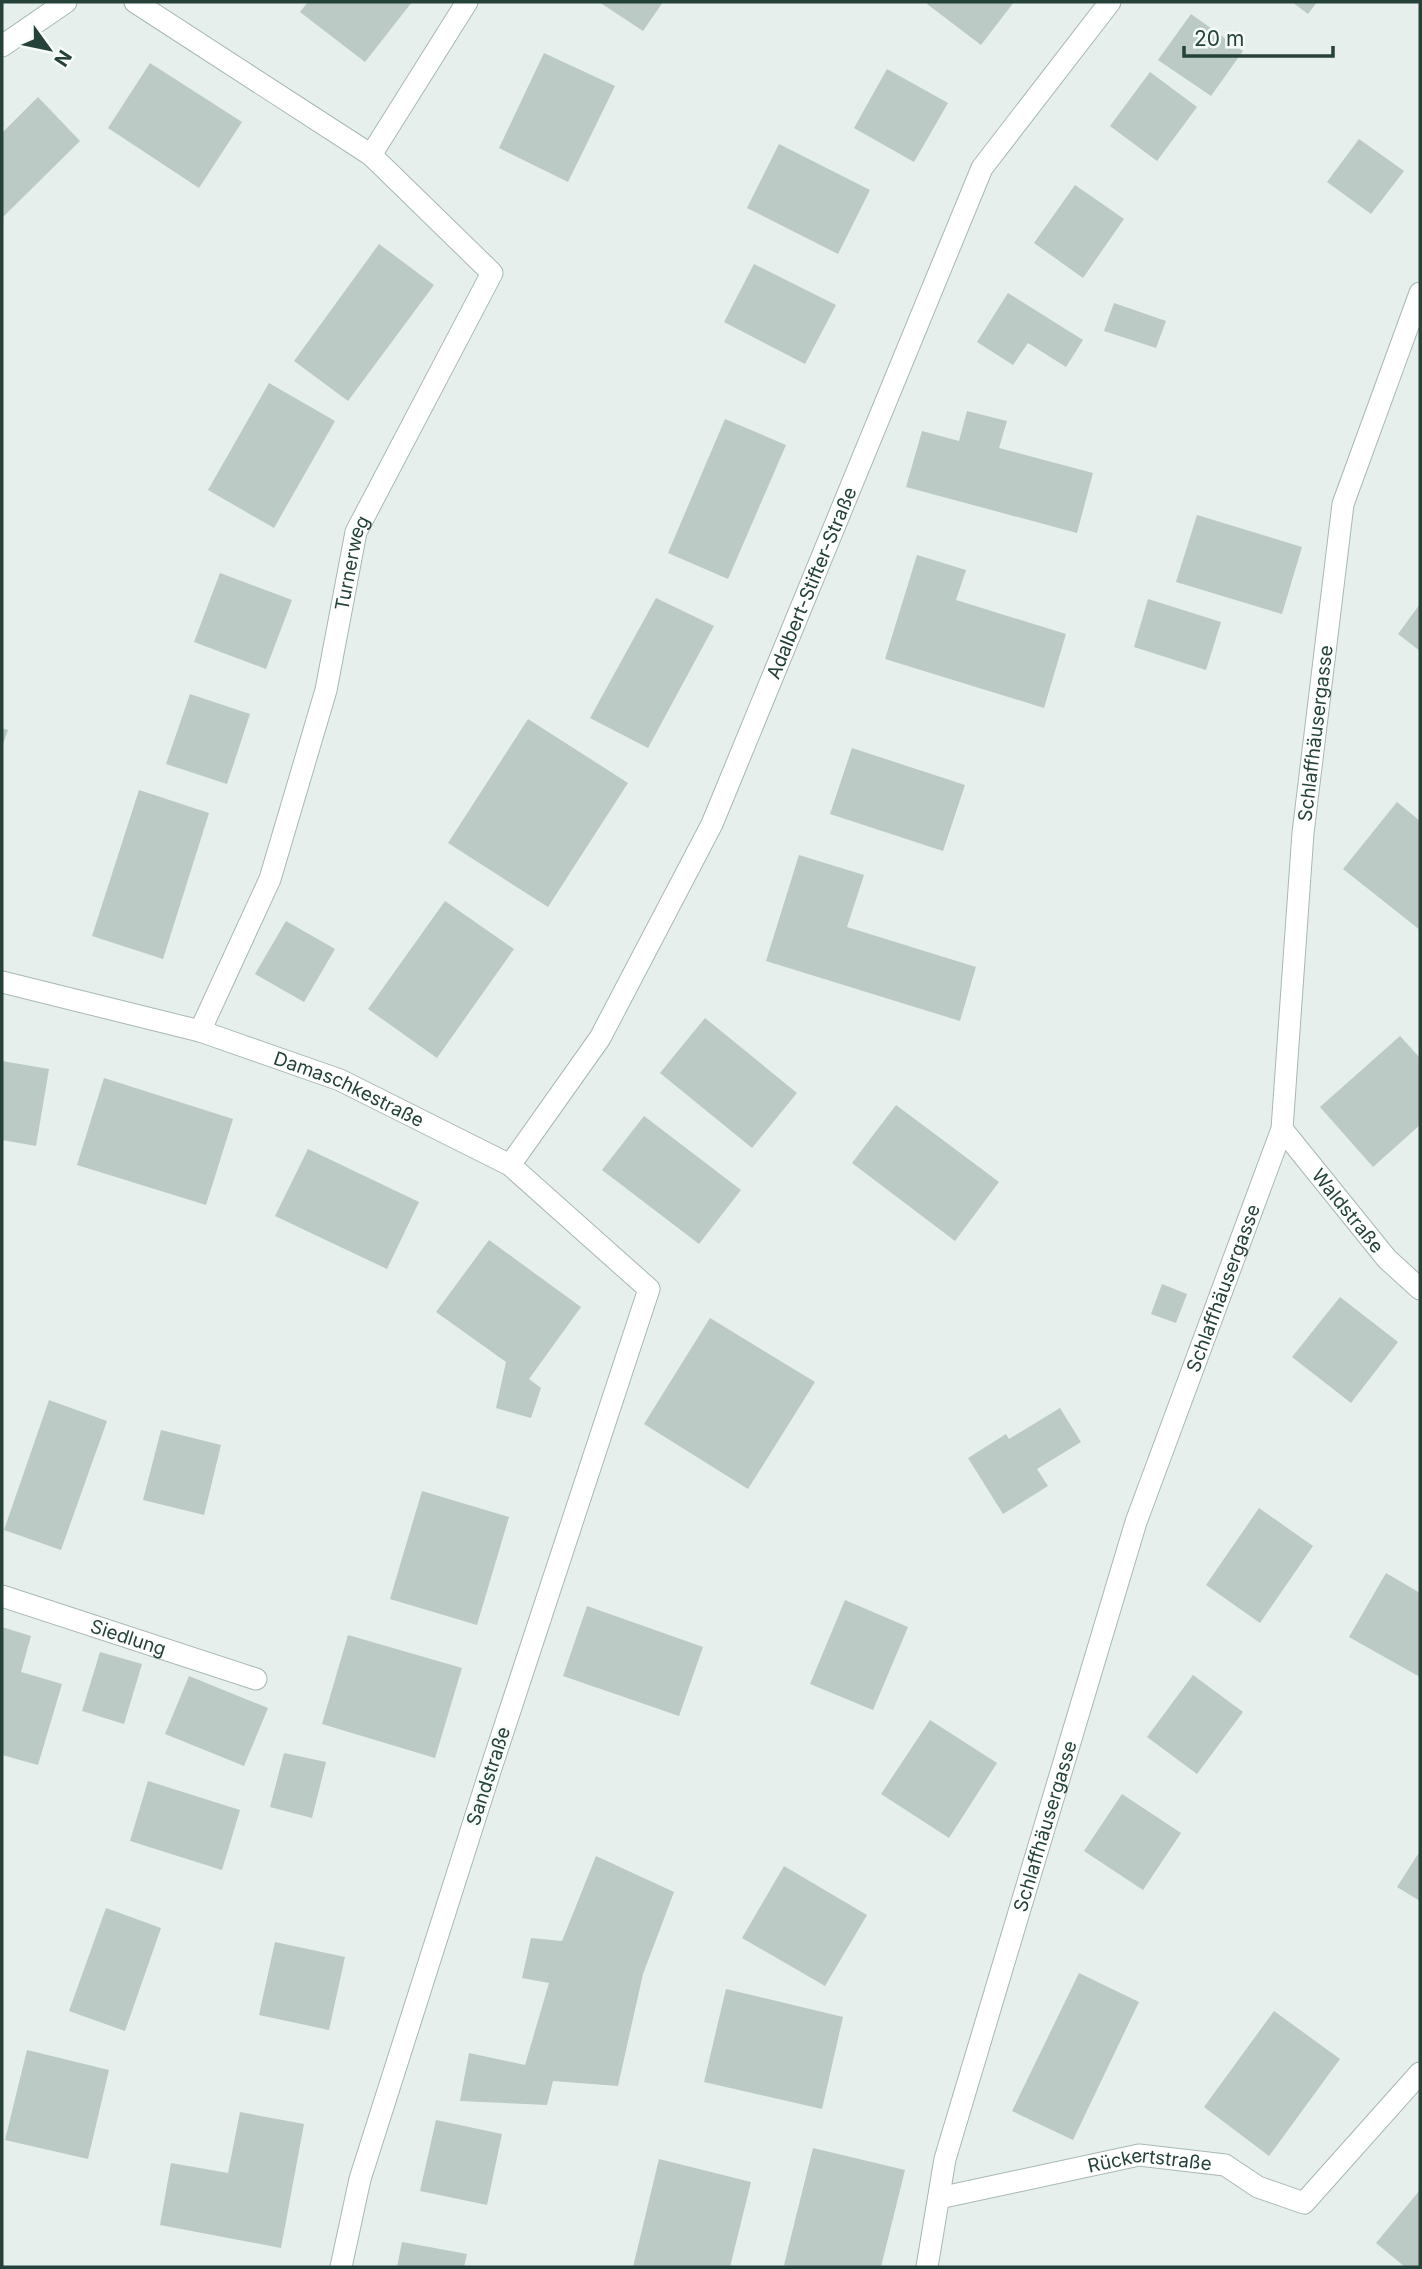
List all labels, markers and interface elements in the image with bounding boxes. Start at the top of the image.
north arrow [14,14,84,84]
scale bar [1184,14,1333,58]
text: 20 m [1194,26,1244,51]
text: N [49,46,76,70]
street label: Adalbert-Stifter-Straße [762,484,861,682]
street label: Turnerweg [330,512,375,613]
street label: Schlaffhäusergasse [1293,644,1338,823]
street label: Damaschkestraße [271,1047,428,1132]
street label: Waldstraße [1307,1164,1388,1258]
street label: Schlaffhäusergasse [1182,1201,1265,1376]
street label: Siedlung [87,1615,169,1661]
street label: Sandstraße [462,1724,515,1828]
street label: Schlaffhäusergasse [1009,1738,1082,1915]
street label: Rückertstraße [1085,2144,1213,2178]

